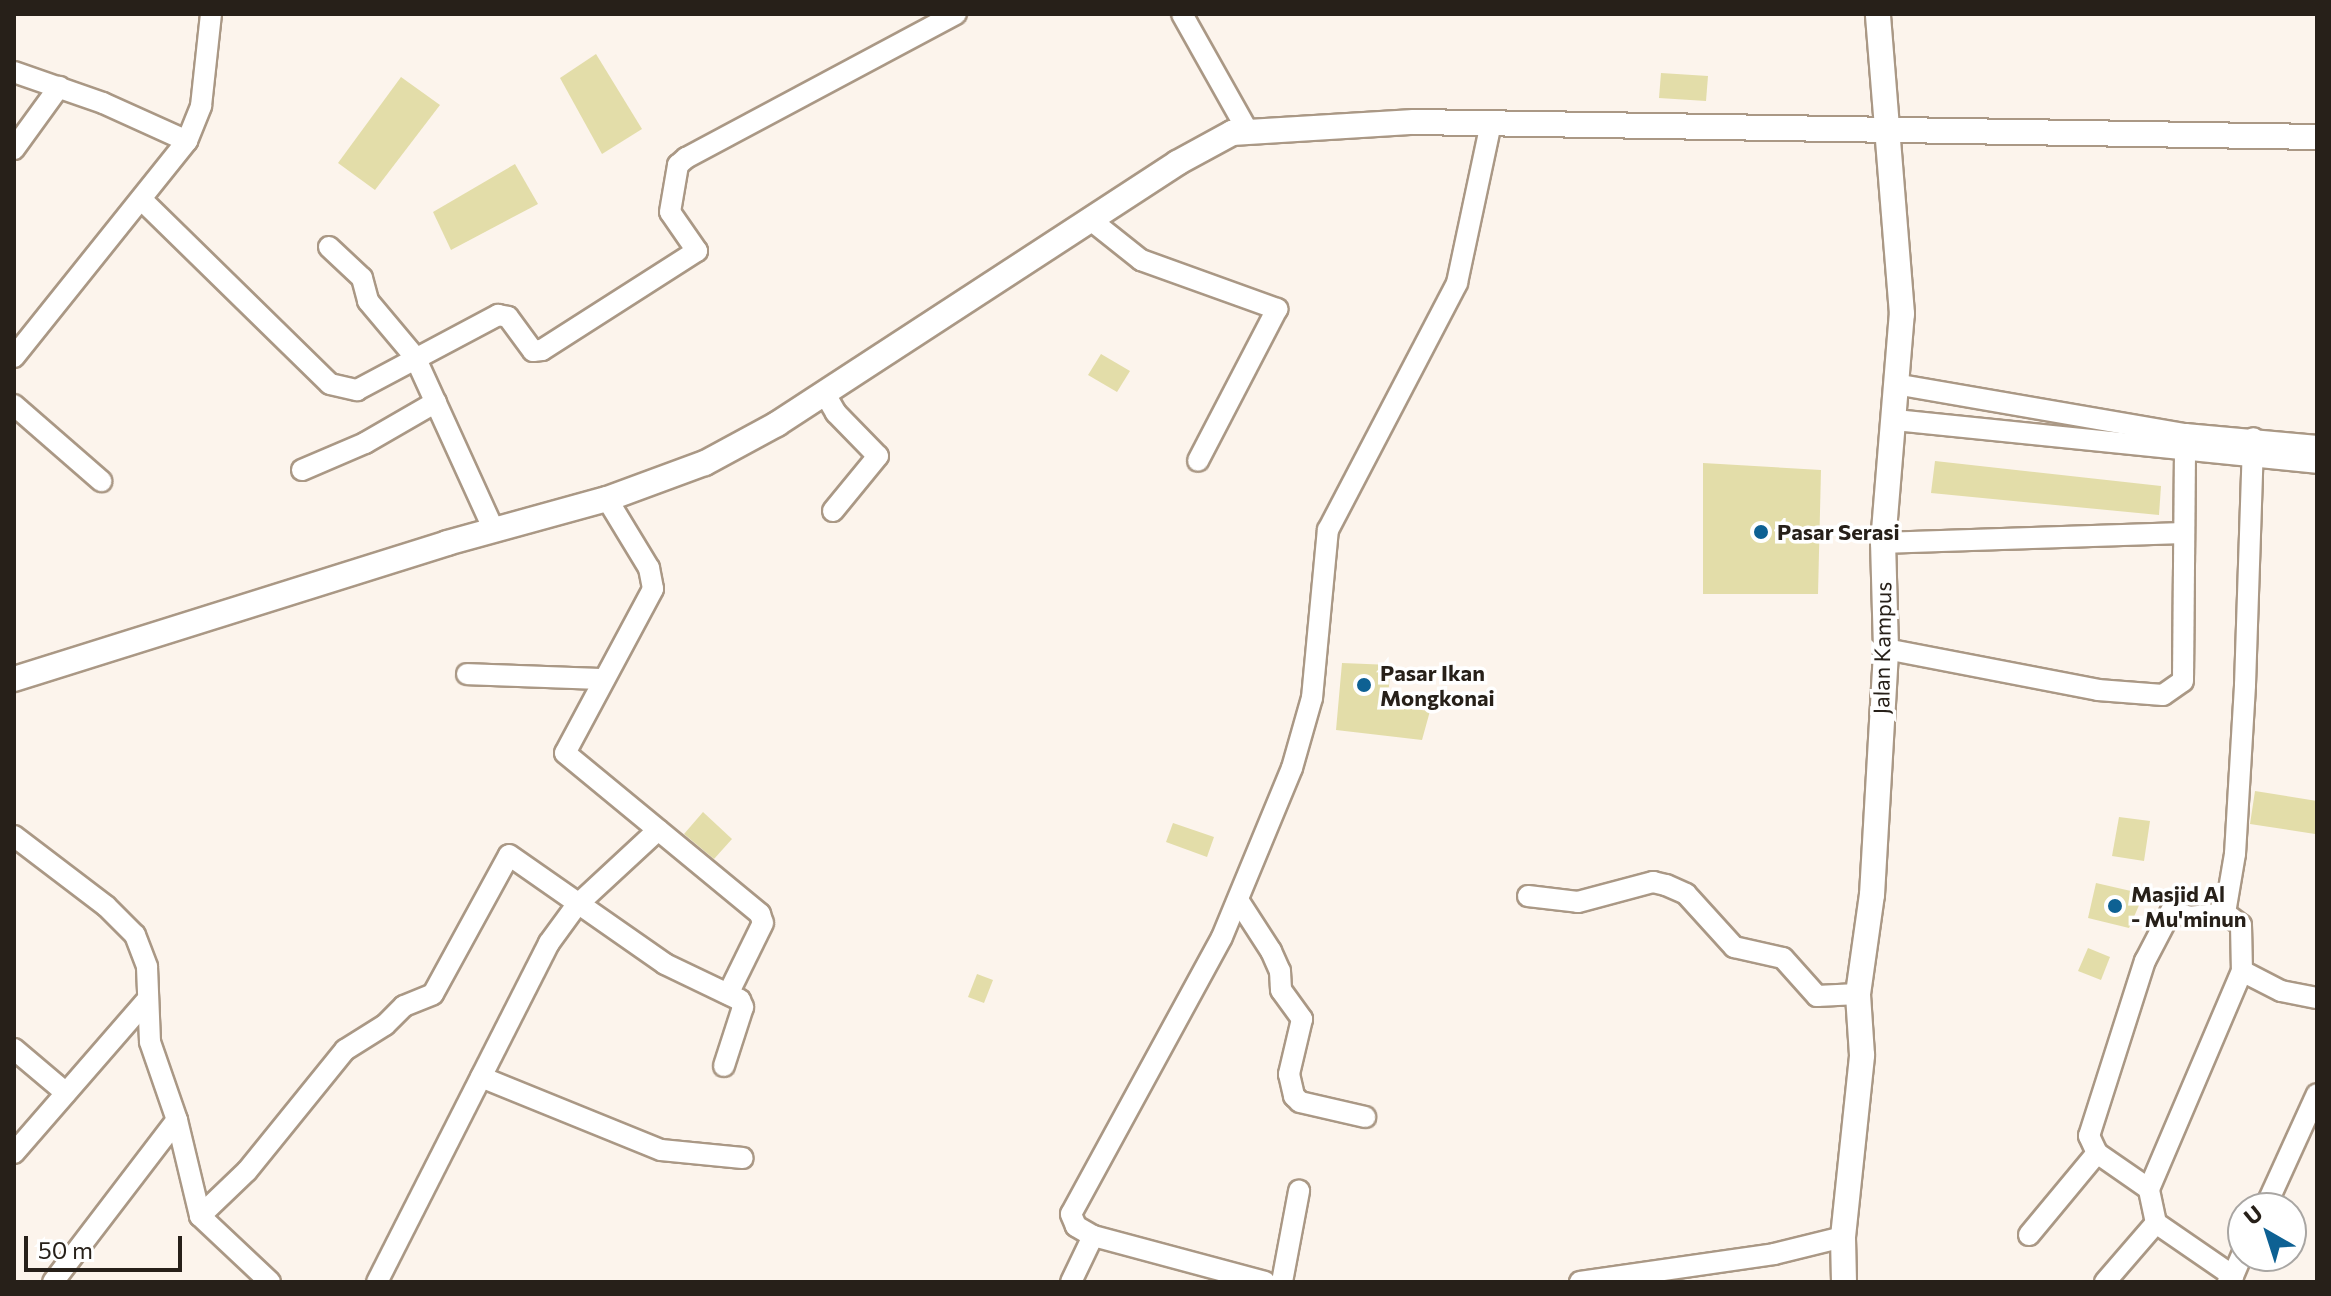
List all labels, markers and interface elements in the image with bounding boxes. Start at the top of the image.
place label: Pasar Serasi [1777,519,1900,545]
marker: Pasar Serasi [1752,523,1770,541]
street label: Jalan Kampus [1868,581,1896,715]
place label: Pasar Ikan Mongkonai [1380,659,1495,710]
marker: Pasar Ikan Mongkonai [1355,676,1373,694]
place label: Masjid Al - Mu'minun [2131,880,2246,932]
marker: Masjid Al - Mu'minun [2106,897,2124,915]
north arrow [2227,1192,2307,1272]
text: U [2238,1199,2268,1230]
scale bar [28,1220,186,1270]
text: 50 m [38,1235,93,1264]

